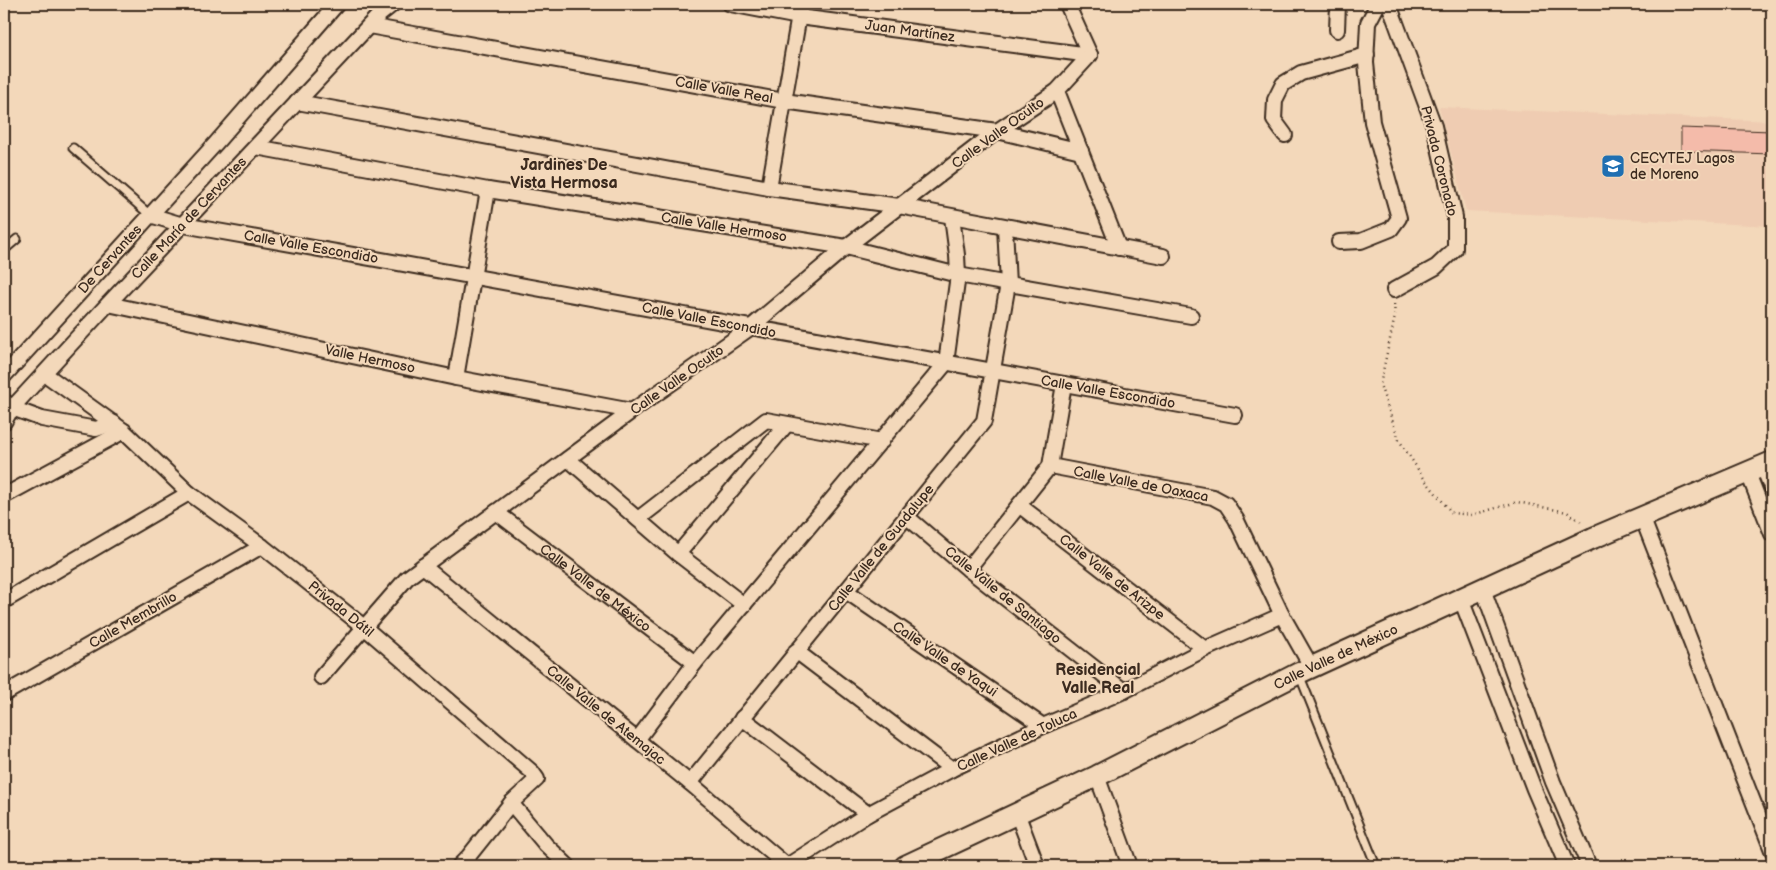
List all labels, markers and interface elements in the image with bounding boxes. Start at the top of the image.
street label: Juan Martínez [864,16,956,46]
street label: Calle Valle Real [674,73,774,107]
street label: Calle Valle Oculto [948,94,1048,172]
street label: Privada Coronado [1417,104,1461,218]
place label: CECYTEJ Lagos de Moreno [1630,150,1735,183]
street label: Calle María de Cervantes [128,153,250,283]
school or university icon: CECYTEJ Lagos de Moreno [1600,153,1626,179]
district label: Jardines De Vista Hermosa [510,156,618,193]
street label: Calle Valle Hermoso [660,209,788,245]
street label: De Cervantes [75,221,145,297]
street label: Calle Valle Escondido [242,227,380,267]
street label: Calle Valle Escondido [641,299,777,341]
street label: Valle Hermoso [323,341,417,377]
street label: Calle Valle Oculto [627,341,727,419]
street label: Calle Valle Escondido [1039,372,1177,412]
street label: Calle Valle de Oaxaca [1072,463,1210,505]
street label: Calle Valle de Guadalupe [824,481,938,615]
street label: Calle Valle de Arizpe [1056,530,1168,624]
street label: Calle Valle de México [537,540,655,635]
street label: Calle Valle de Santiago [941,543,1065,647]
street label: Privada Dátil [305,577,377,641]
street label: Calle Membrillo [86,588,180,652]
street label: Calle Valle de Yaqui [889,618,1001,700]
street label: Calle Valle de México [1271,620,1401,693]
district label: Residencial Valle Real [1055,661,1141,698]
street label: Calle Valle de Atemajac [543,662,669,768]
street label: Calle Valle de Toluca [954,705,1080,775]

